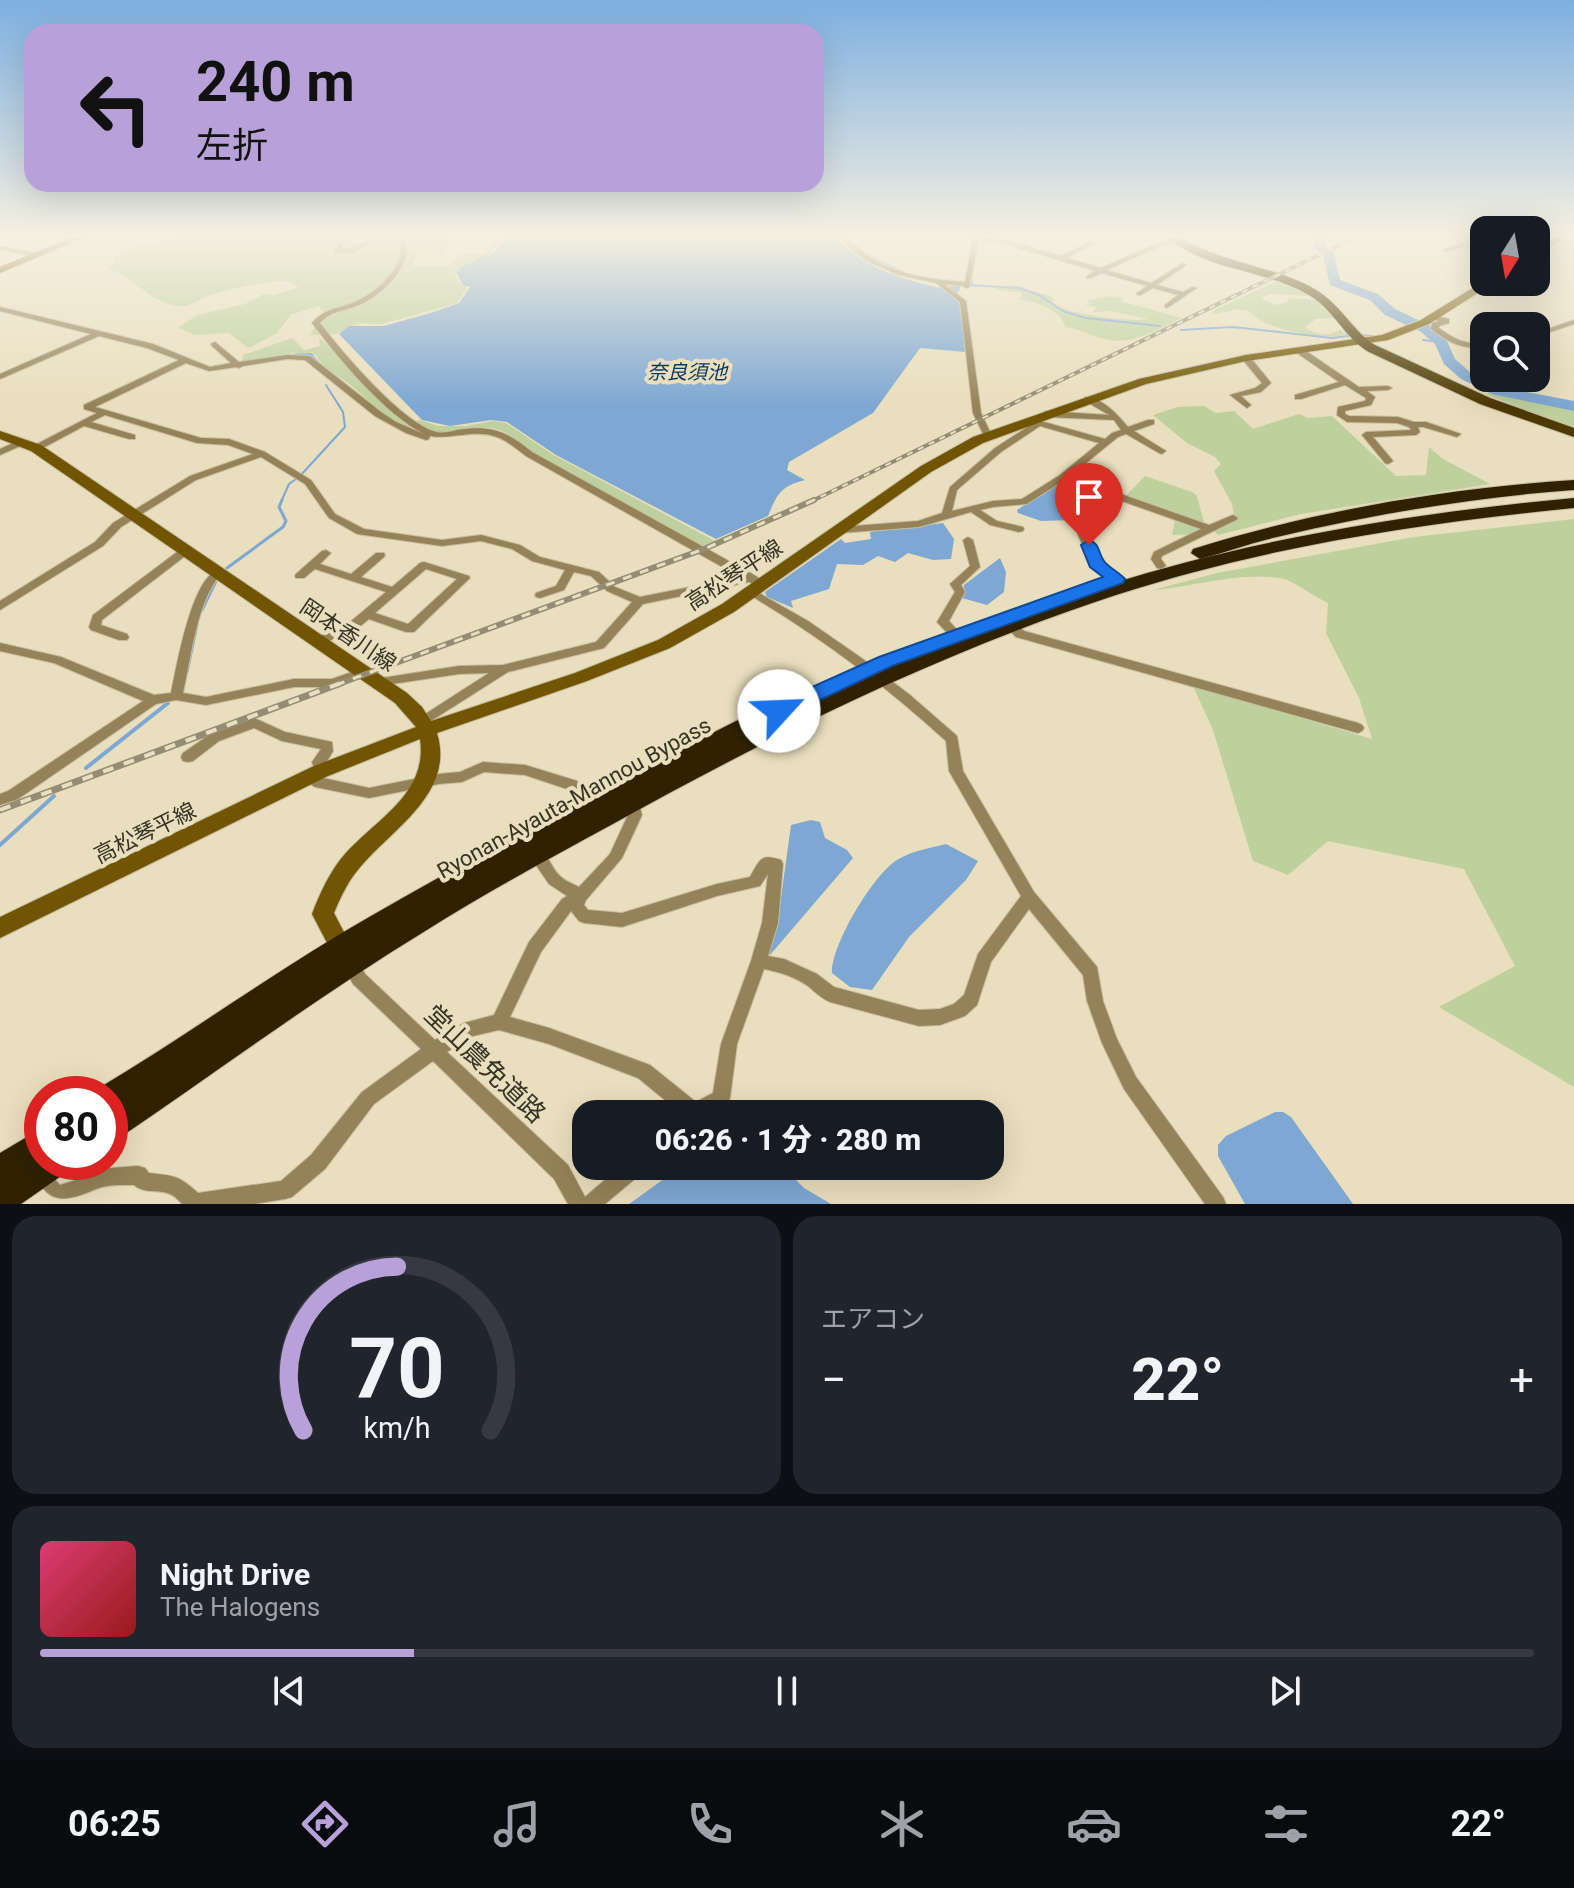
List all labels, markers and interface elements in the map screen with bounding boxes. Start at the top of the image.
text: 240 m [196,49,355,115]
icon: left [64,56,168,160]
text: 左折 [196,125,268,167]
north arrow [1470,216,1550,296]
map controls [1470,216,1550,392]
button: search [1470,312,1550,392]
water label: 奈良須池 [647,360,729,384]
pin [1055,463,1123,545]
icon: arrive [1067,475,1111,519]
street label: 高松琴平線 [681,535,787,615]
street label: 岡本香川線 [295,594,401,676]
position arrow [737,669,821,753]
street label: Ryonan-Ayauta-Mannou Bypass [433,712,715,884]
street label: 高松琴平線 [90,798,200,868]
street label: 堂山農免道路 [418,999,552,1129]
speed limit sign: 80 [24,1076,128,1180]
text: 06:26 · 1 分 · 280 m [655,1122,921,1157]
text: エアコン [821,1304,925,1334]
text: 70 [349,1320,444,1417]
text: 22° [1131,1344,1224,1415]
text: − [821,1354,846,1406]
text: + [1509,1354,1534,1406]
text: km/h [363,1411,430,1445]
text: Night Drive [160,1557,310,1592]
text: The Halogens [160,1592,320,1622]
icon: previous [267,1669,311,1713]
icon: pause [765,1669,809,1713]
icon: next [1263,1669,1307,1713]
icon: directions [297,1796,353,1852]
icon: music [489,1796,545,1852]
icon: phone [682,1796,738,1852]
icon: climate [874,1796,930,1852]
icon: car [1066,1796,1122,1852]
icon: filters [1258,1796,1314,1852]
text: 06:25 [68,1803,161,1845]
text: 22° [1451,1803,1506,1845]

